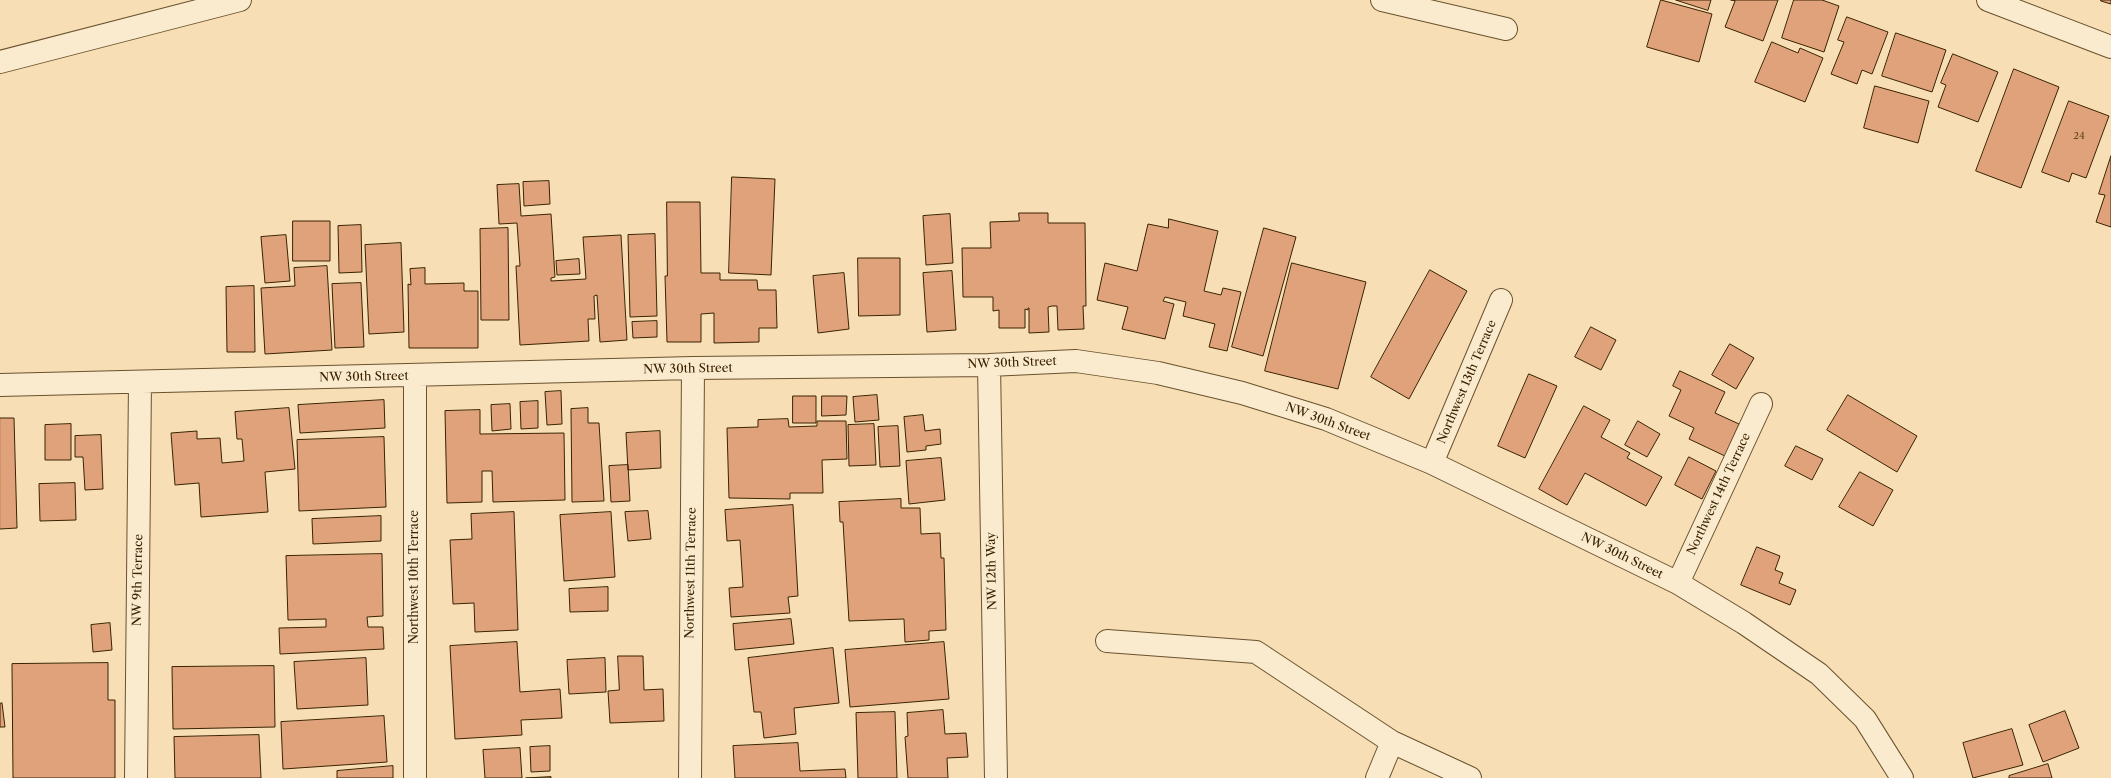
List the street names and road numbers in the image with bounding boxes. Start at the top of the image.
street label: Northwest 13th Terrace [1434,318,1500,446]
street label: NW 30th Street [967,354,1057,372]
street label: NW 30th Street [643,361,733,377]
street label: NW 30th Street [319,369,409,385]
street label: NW 30th Street [1284,400,1372,444]
street label: Northwest 14th Terrace [1684,431,1754,557]
street label: Northwest 11th Terrace [683,507,699,639]
street label: Northwest 10th Terrace [408,510,422,644]
street label: NW 30th Street [1579,530,1665,582]
street label: NW 12th Way [984,532,1000,610]
street label: NW 9th Terrace [130,534,146,626]

